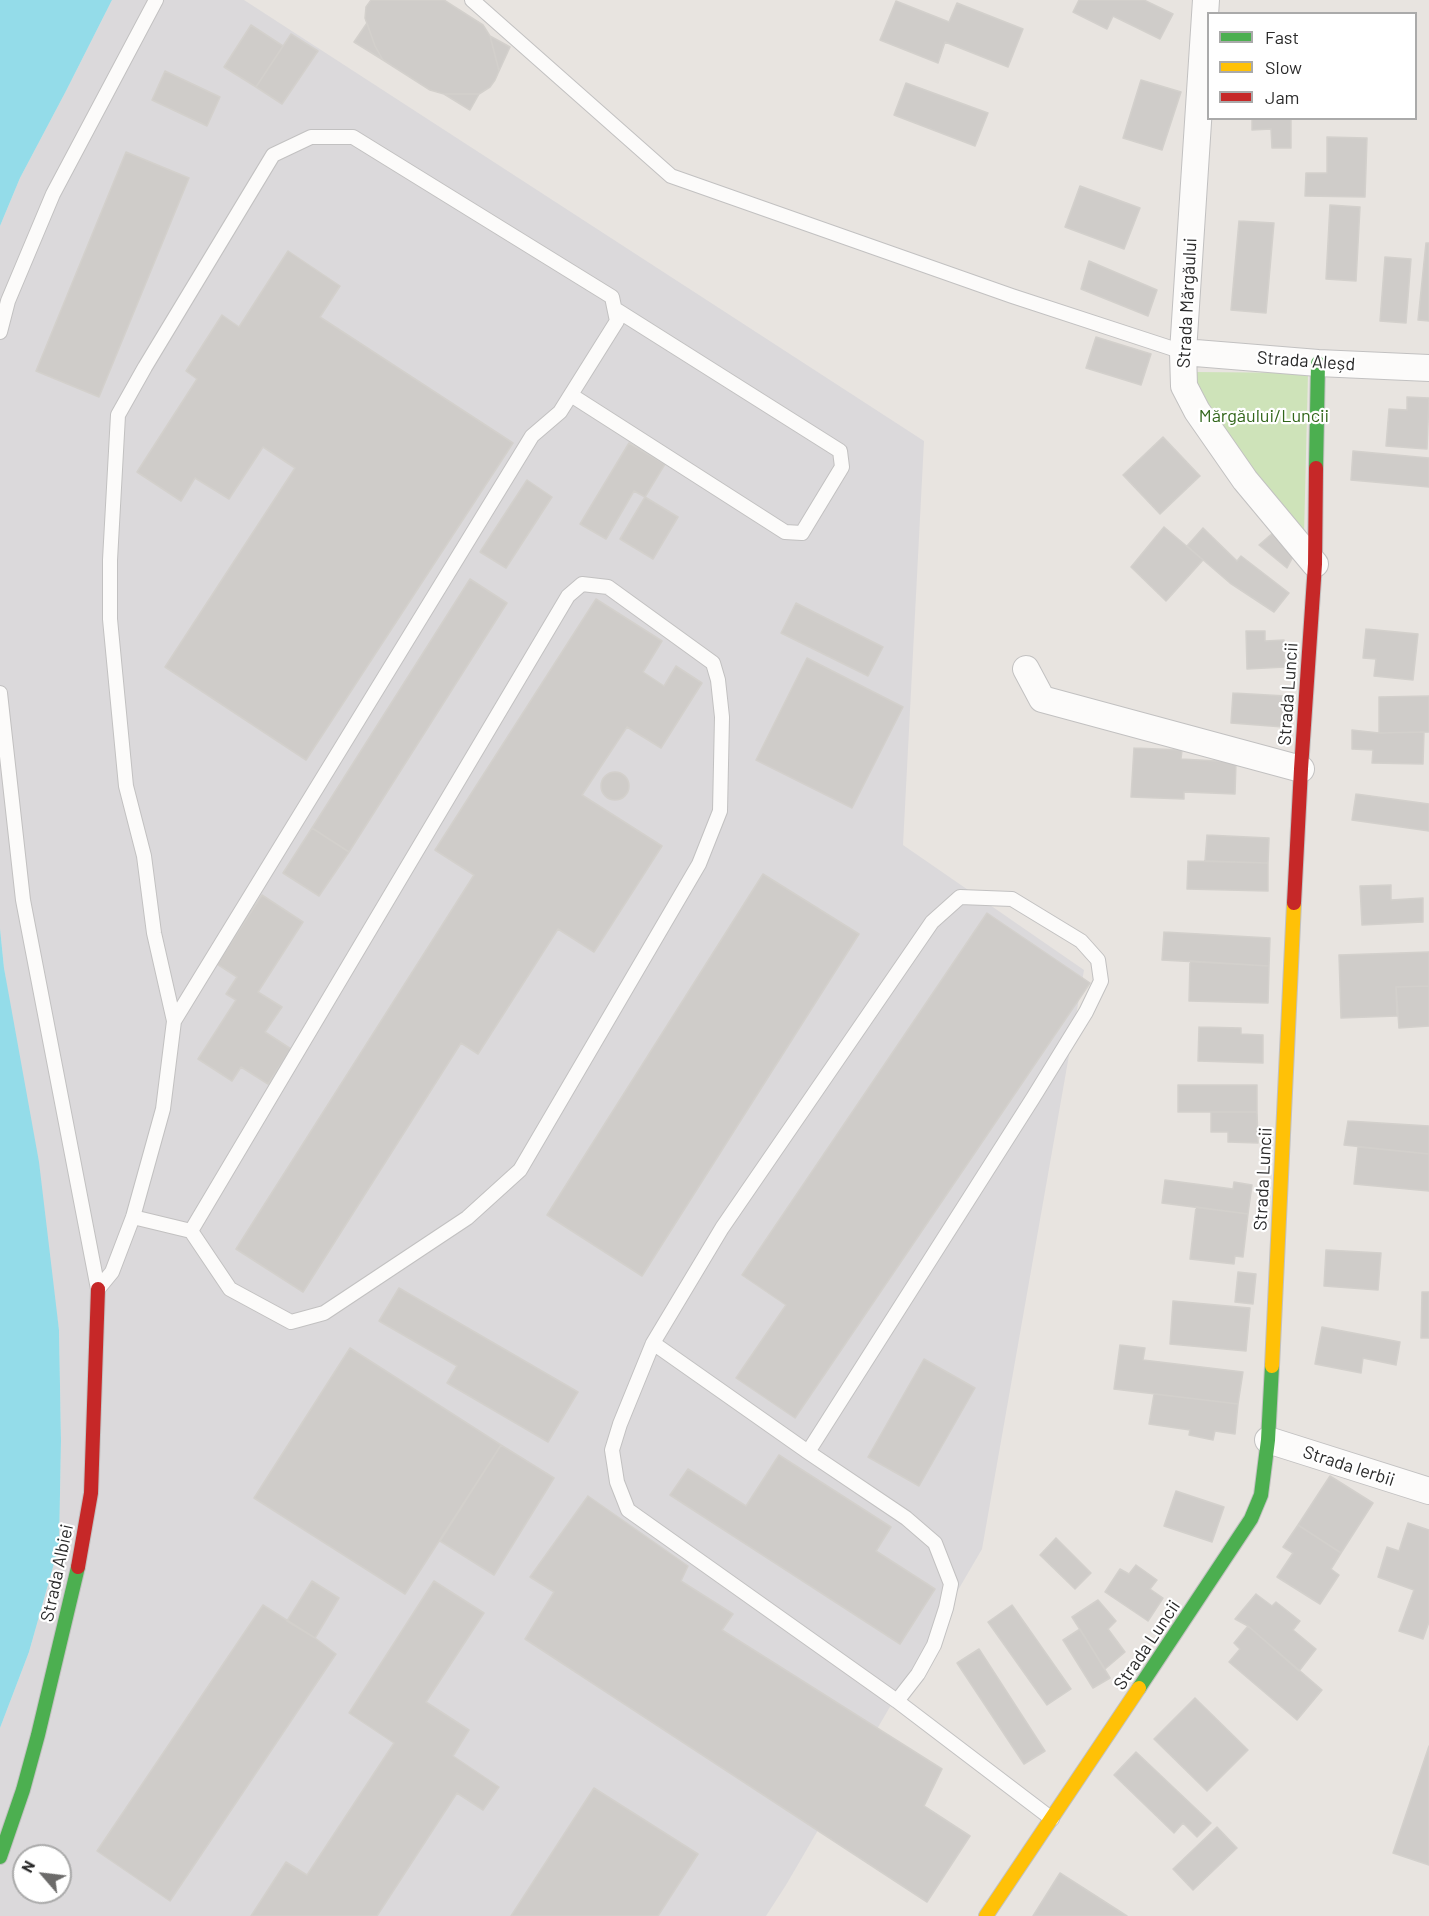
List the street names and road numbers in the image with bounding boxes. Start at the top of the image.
street label: Strada Mărgăului [1173,237,1201,369]
street label: Strada Aleșd [1256,347,1356,375]
street label: Strada Luncii [1274,642,1302,746]
street label: Strada Luncii [1250,1127,1276,1231]
street label: Strada Ierbii [1300,1441,1398,1491]
street label: Strada Albiei [36,1522,78,1624]
street label: Strada Luncii [1109,1596,1185,1694]

